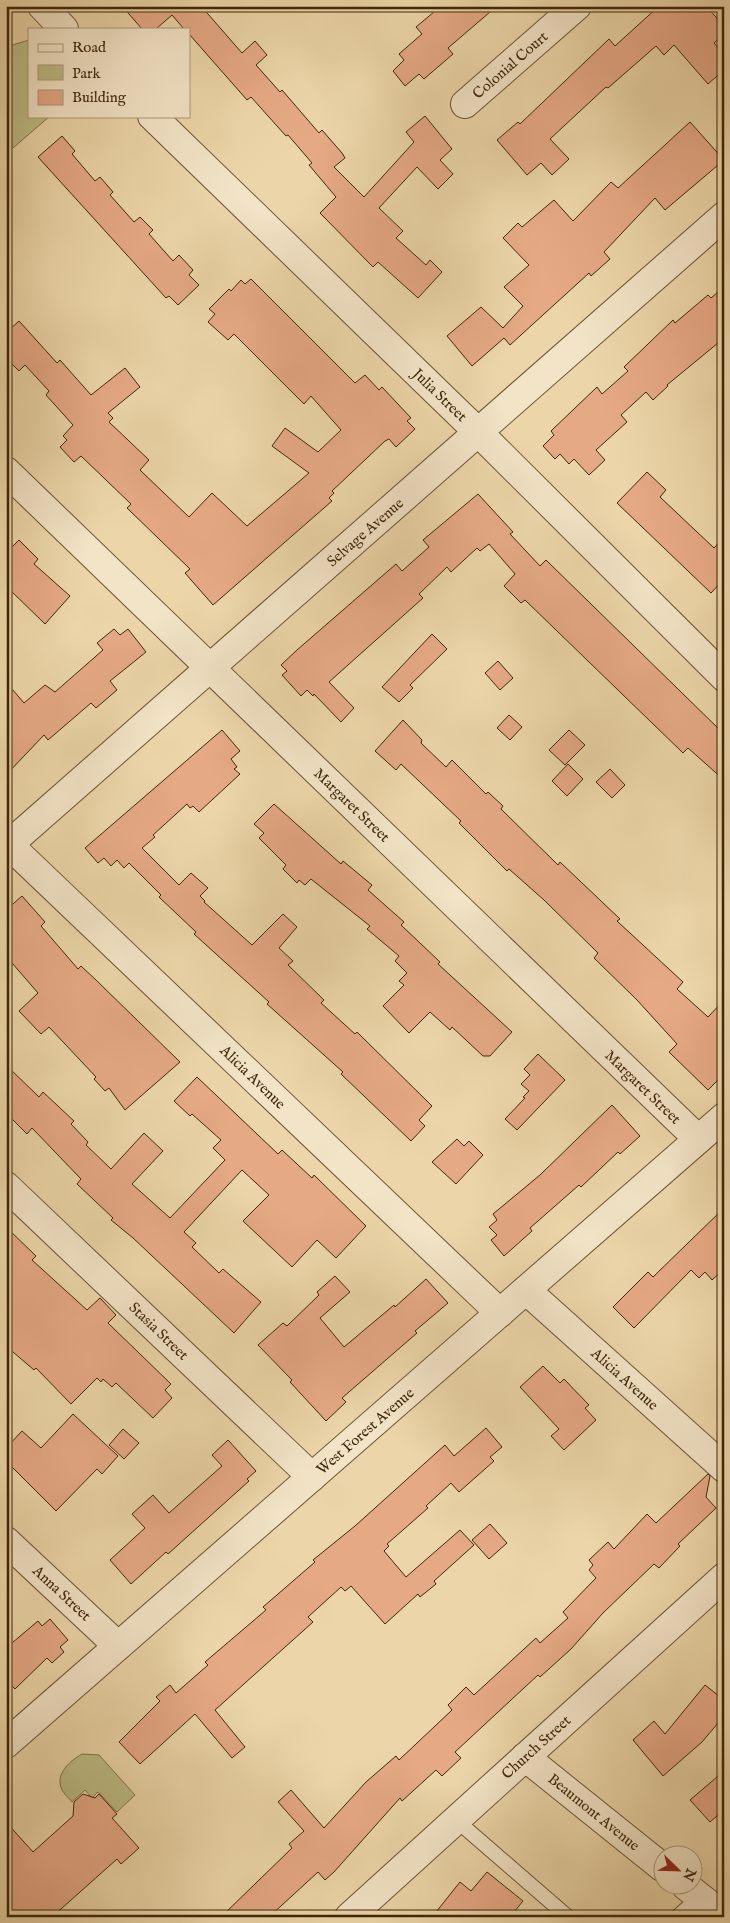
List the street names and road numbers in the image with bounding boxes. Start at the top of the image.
street label: Colonial Court [469,27,552,103]
street label: Julia Street [407,363,471,426]
street label: Selvage Avenue [323,494,408,571]
street label: Margaret Street [310,764,394,847]
street label: Alicia Avenue [215,1041,290,1114]
street label: Margaret Street [601,1046,685,1129]
street label: Stasia Street [125,1298,192,1364]
street label: Alicia Avenue [586,1343,662,1415]
street label: West Forest Avenue [312,1384,418,1479]
street label: Anna Street [28,1561,95,1625]
street label: Church Street [498,1711,575,1783]
street label: Beaumont Avenue [544,1769,644,1855]

